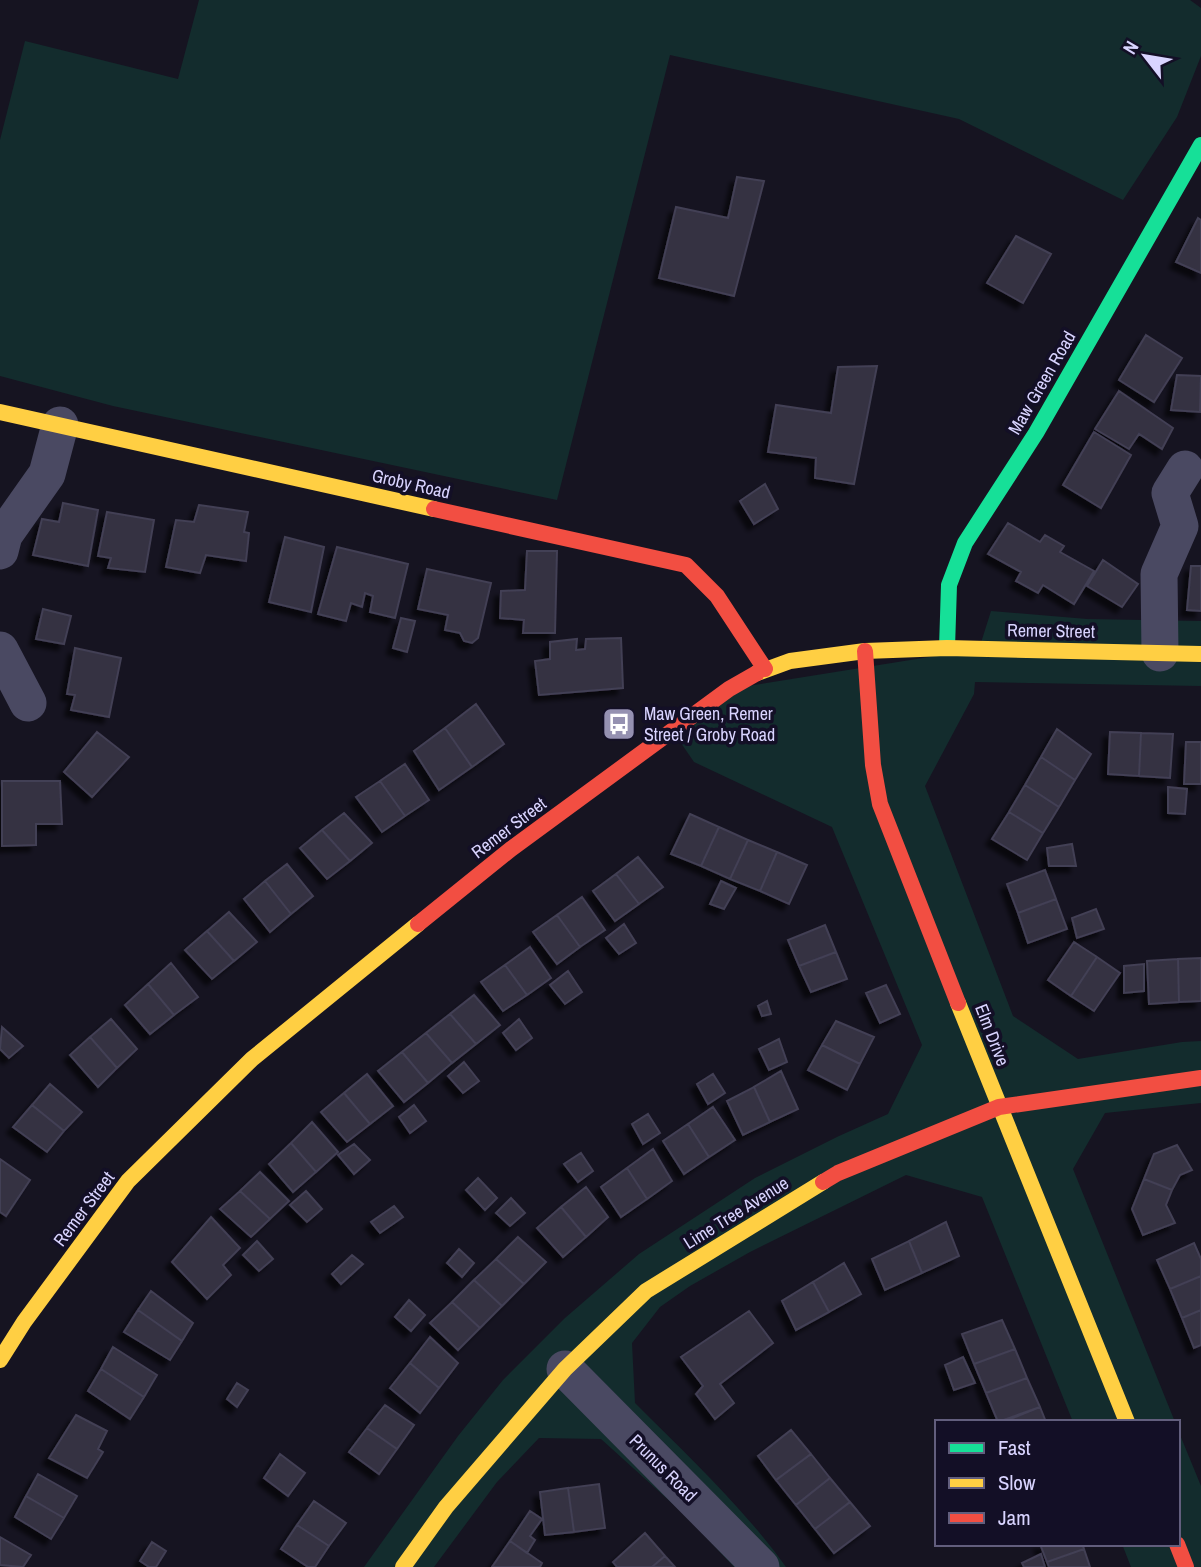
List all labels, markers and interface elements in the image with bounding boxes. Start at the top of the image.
north arrow [1110,21,1180,91]
text: N [1116,36,1144,59]
street label: Maw Green Road [1002,326,1081,439]
street label: Groby Road [370,462,453,505]
street label: Remer Street [1007,617,1095,644]
place label: Maw Green, Remer Street / Groby Road [644,701,775,747]
bus stop icon: Maw Green, Remer Street / Groby Road [600,705,638,743]
street label: Remer Street [466,791,551,864]
street label: Elm Drive [969,1000,1016,1070]
street label: Remer Street [47,1166,120,1251]
street label: Lime Tree Avenue [678,1170,793,1255]
legend [935,1420,1180,1546]
street label: Prunus Road [624,1428,703,1507]
text: Fast [998,1433,1031,1462]
text: Slow [998,1468,1036,1497]
text: Jam [998,1503,1031,1532]

